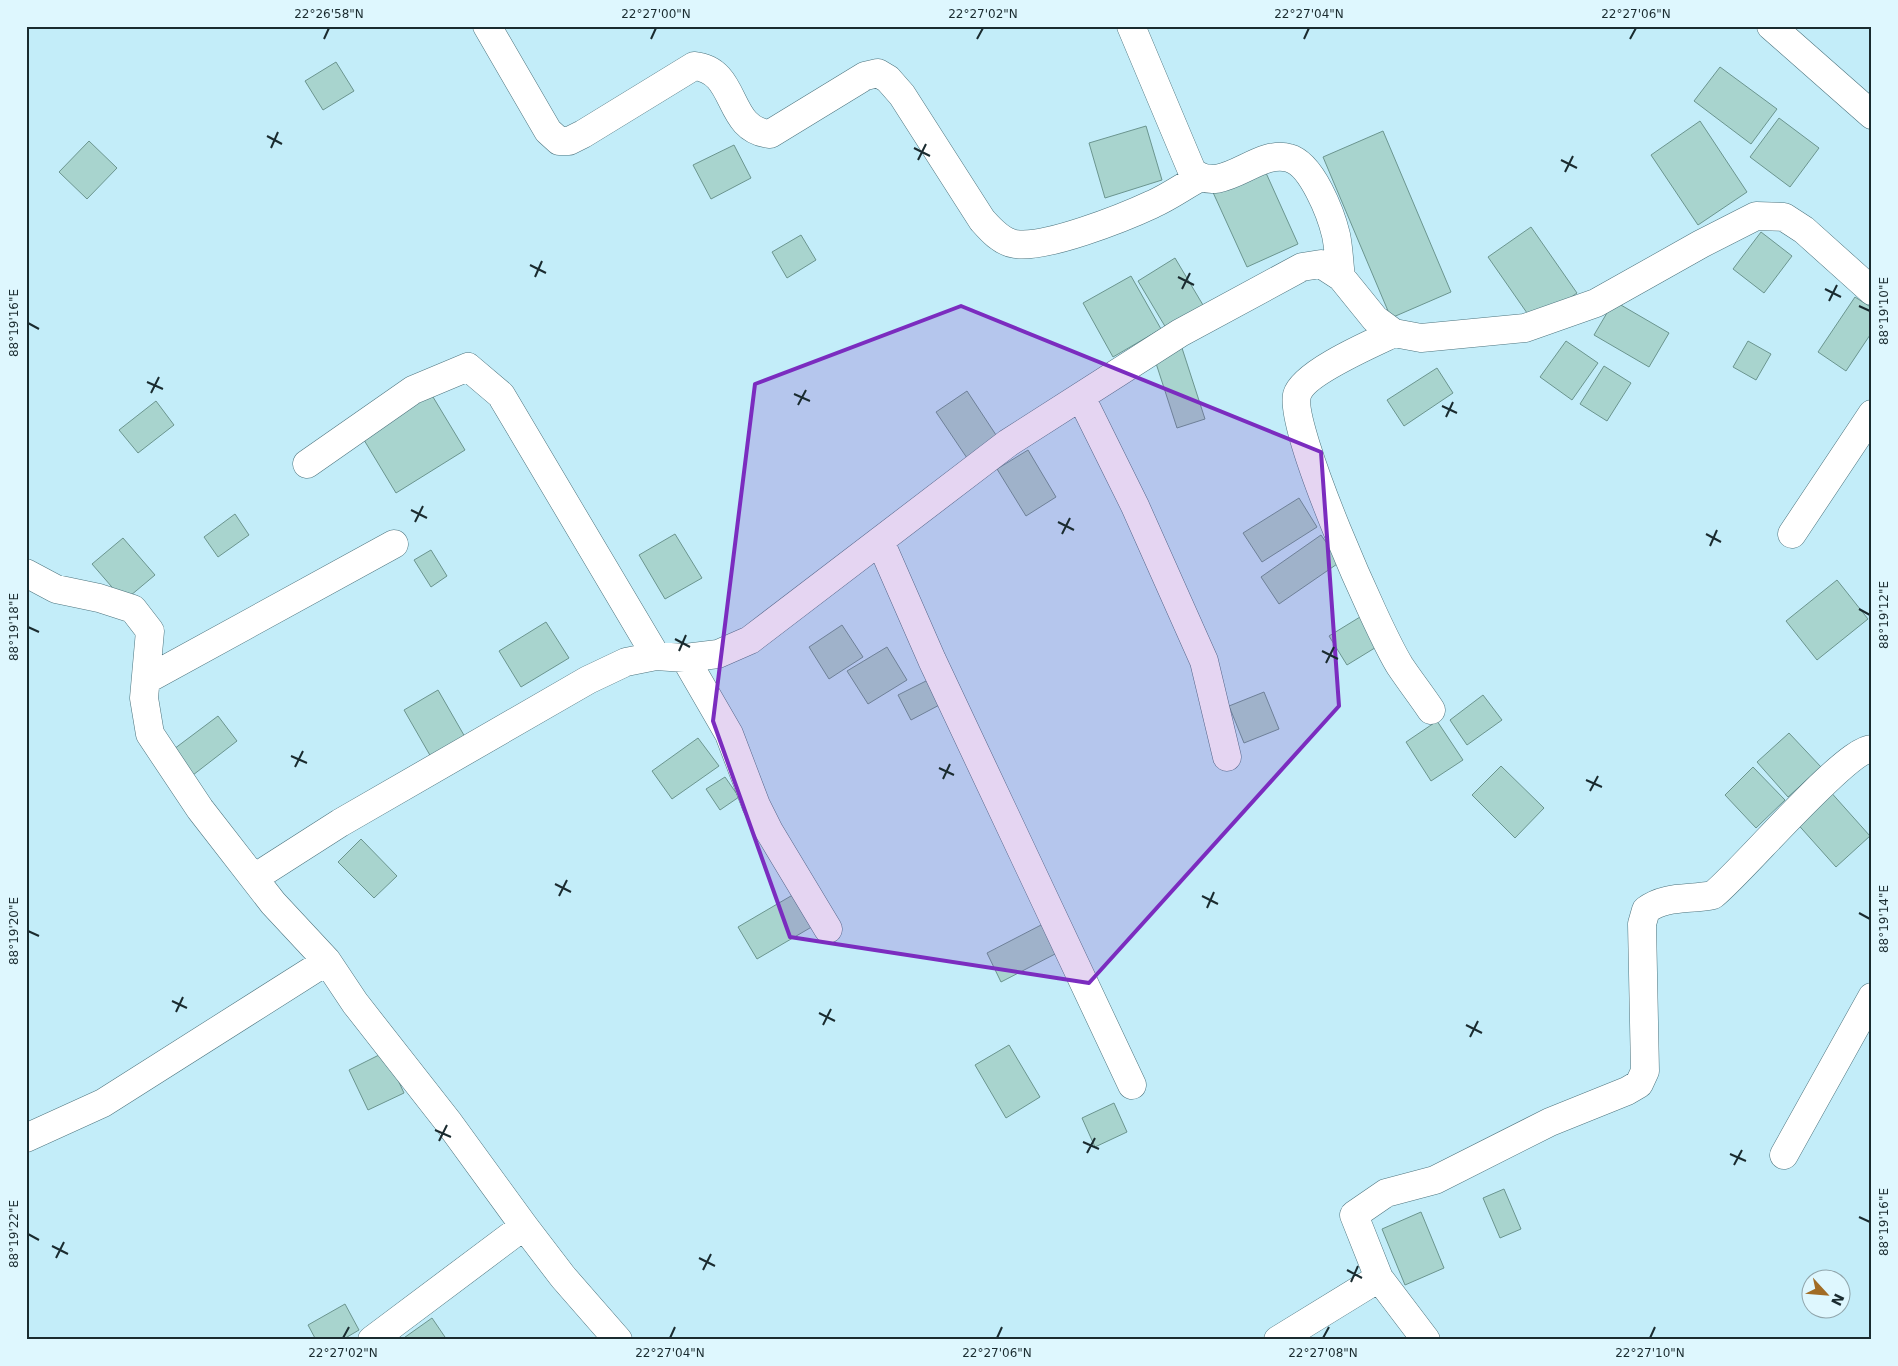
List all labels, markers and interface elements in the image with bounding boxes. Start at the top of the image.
text: 22°26'58"N [294,7,364,21]
text: 22°27'00"N [621,7,691,21]
text: 22°27'02"N [948,7,1018,21]
text: 22°27'04"N [1274,7,1344,21]
text: 22°27'06"N [1601,7,1671,21]
text: 88°19'10"E [1877,277,1891,345]
text: 88°19'16"E [7,289,21,357]
text: 88°19'12"E [1877,581,1891,649]
text: 88°19'18"E [7,593,21,661]
text: 88°19'14"E [1877,885,1891,953]
text: 88°19'20"E [7,897,21,965]
text: 88°19'16"E [1877,1188,1891,1256]
text: 88°19'22"E [7,1200,21,1268]
north arrow [1800,1268,1850,1318]
text: N [1828,1291,1847,1308]
text: 22°27'02"N [308,1346,378,1360]
text: 22°27'04"N [635,1346,705,1360]
text: 22°27'06"N [962,1346,1032,1360]
text: 22°27'08"N [1288,1346,1358,1360]
text: 22°27'10"N [1615,1346,1685,1360]

